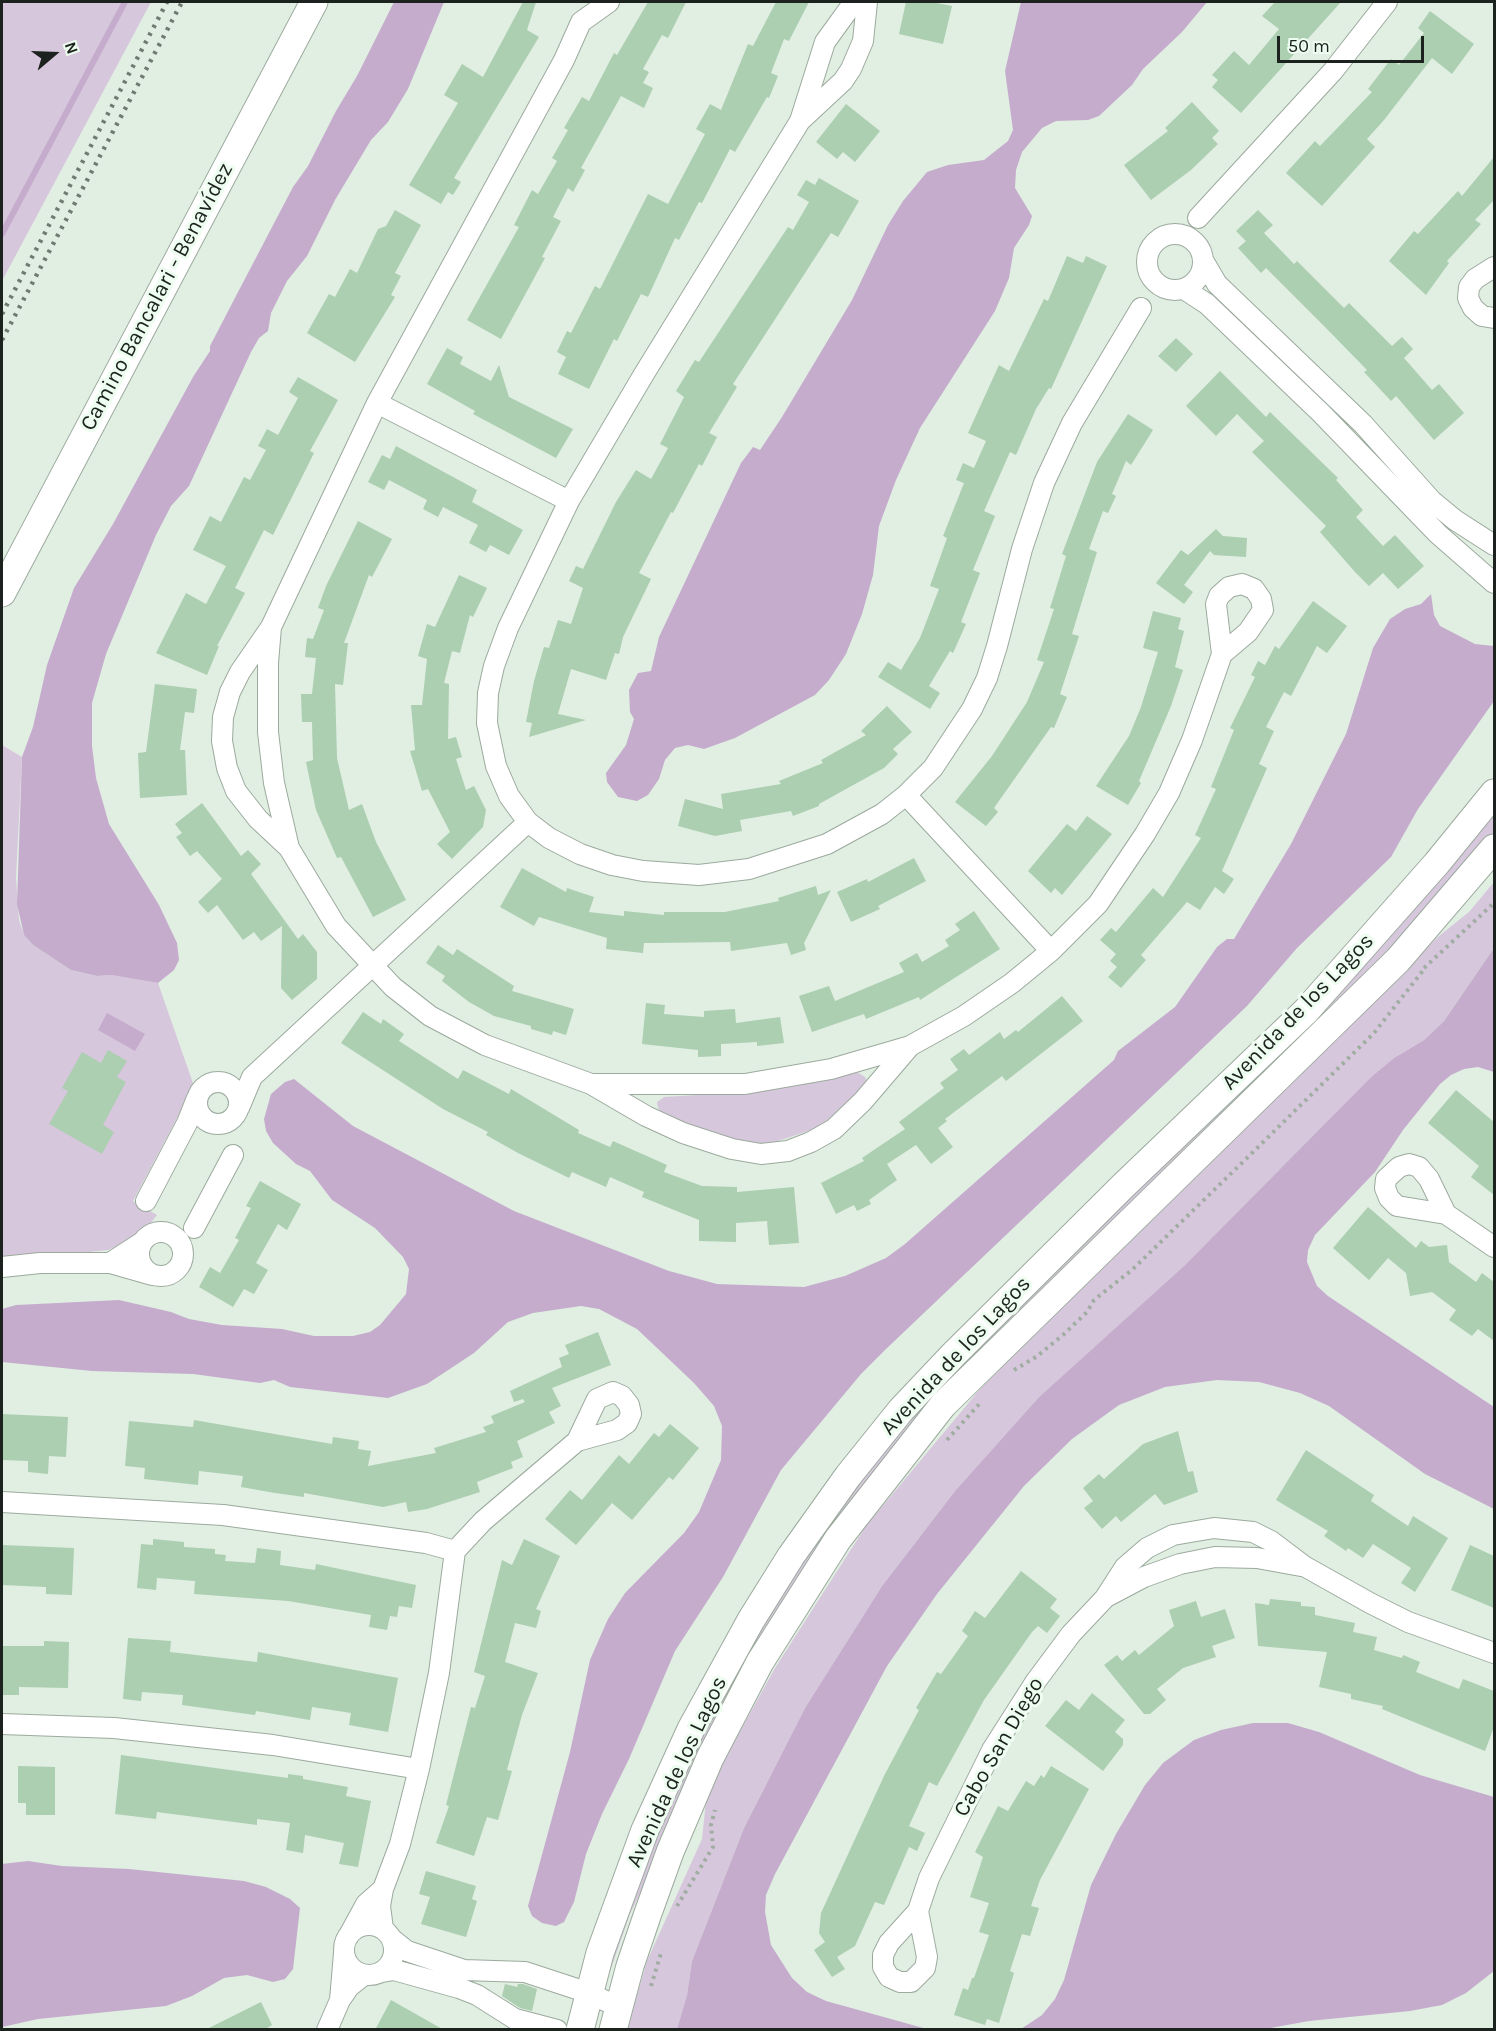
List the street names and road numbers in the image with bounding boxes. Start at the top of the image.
street label: Camino Bancalari - Benavídez [75,159,239,435]
street label: Avenida de los Lagos [1216,928,1380,1096]
street label: Avenida de los Lagos [876,1271,1036,1441]
street label: Avenida de los Lagos [621,1672,733,1872]
street label: Cabo San Diego [948,1673,1050,1821]

